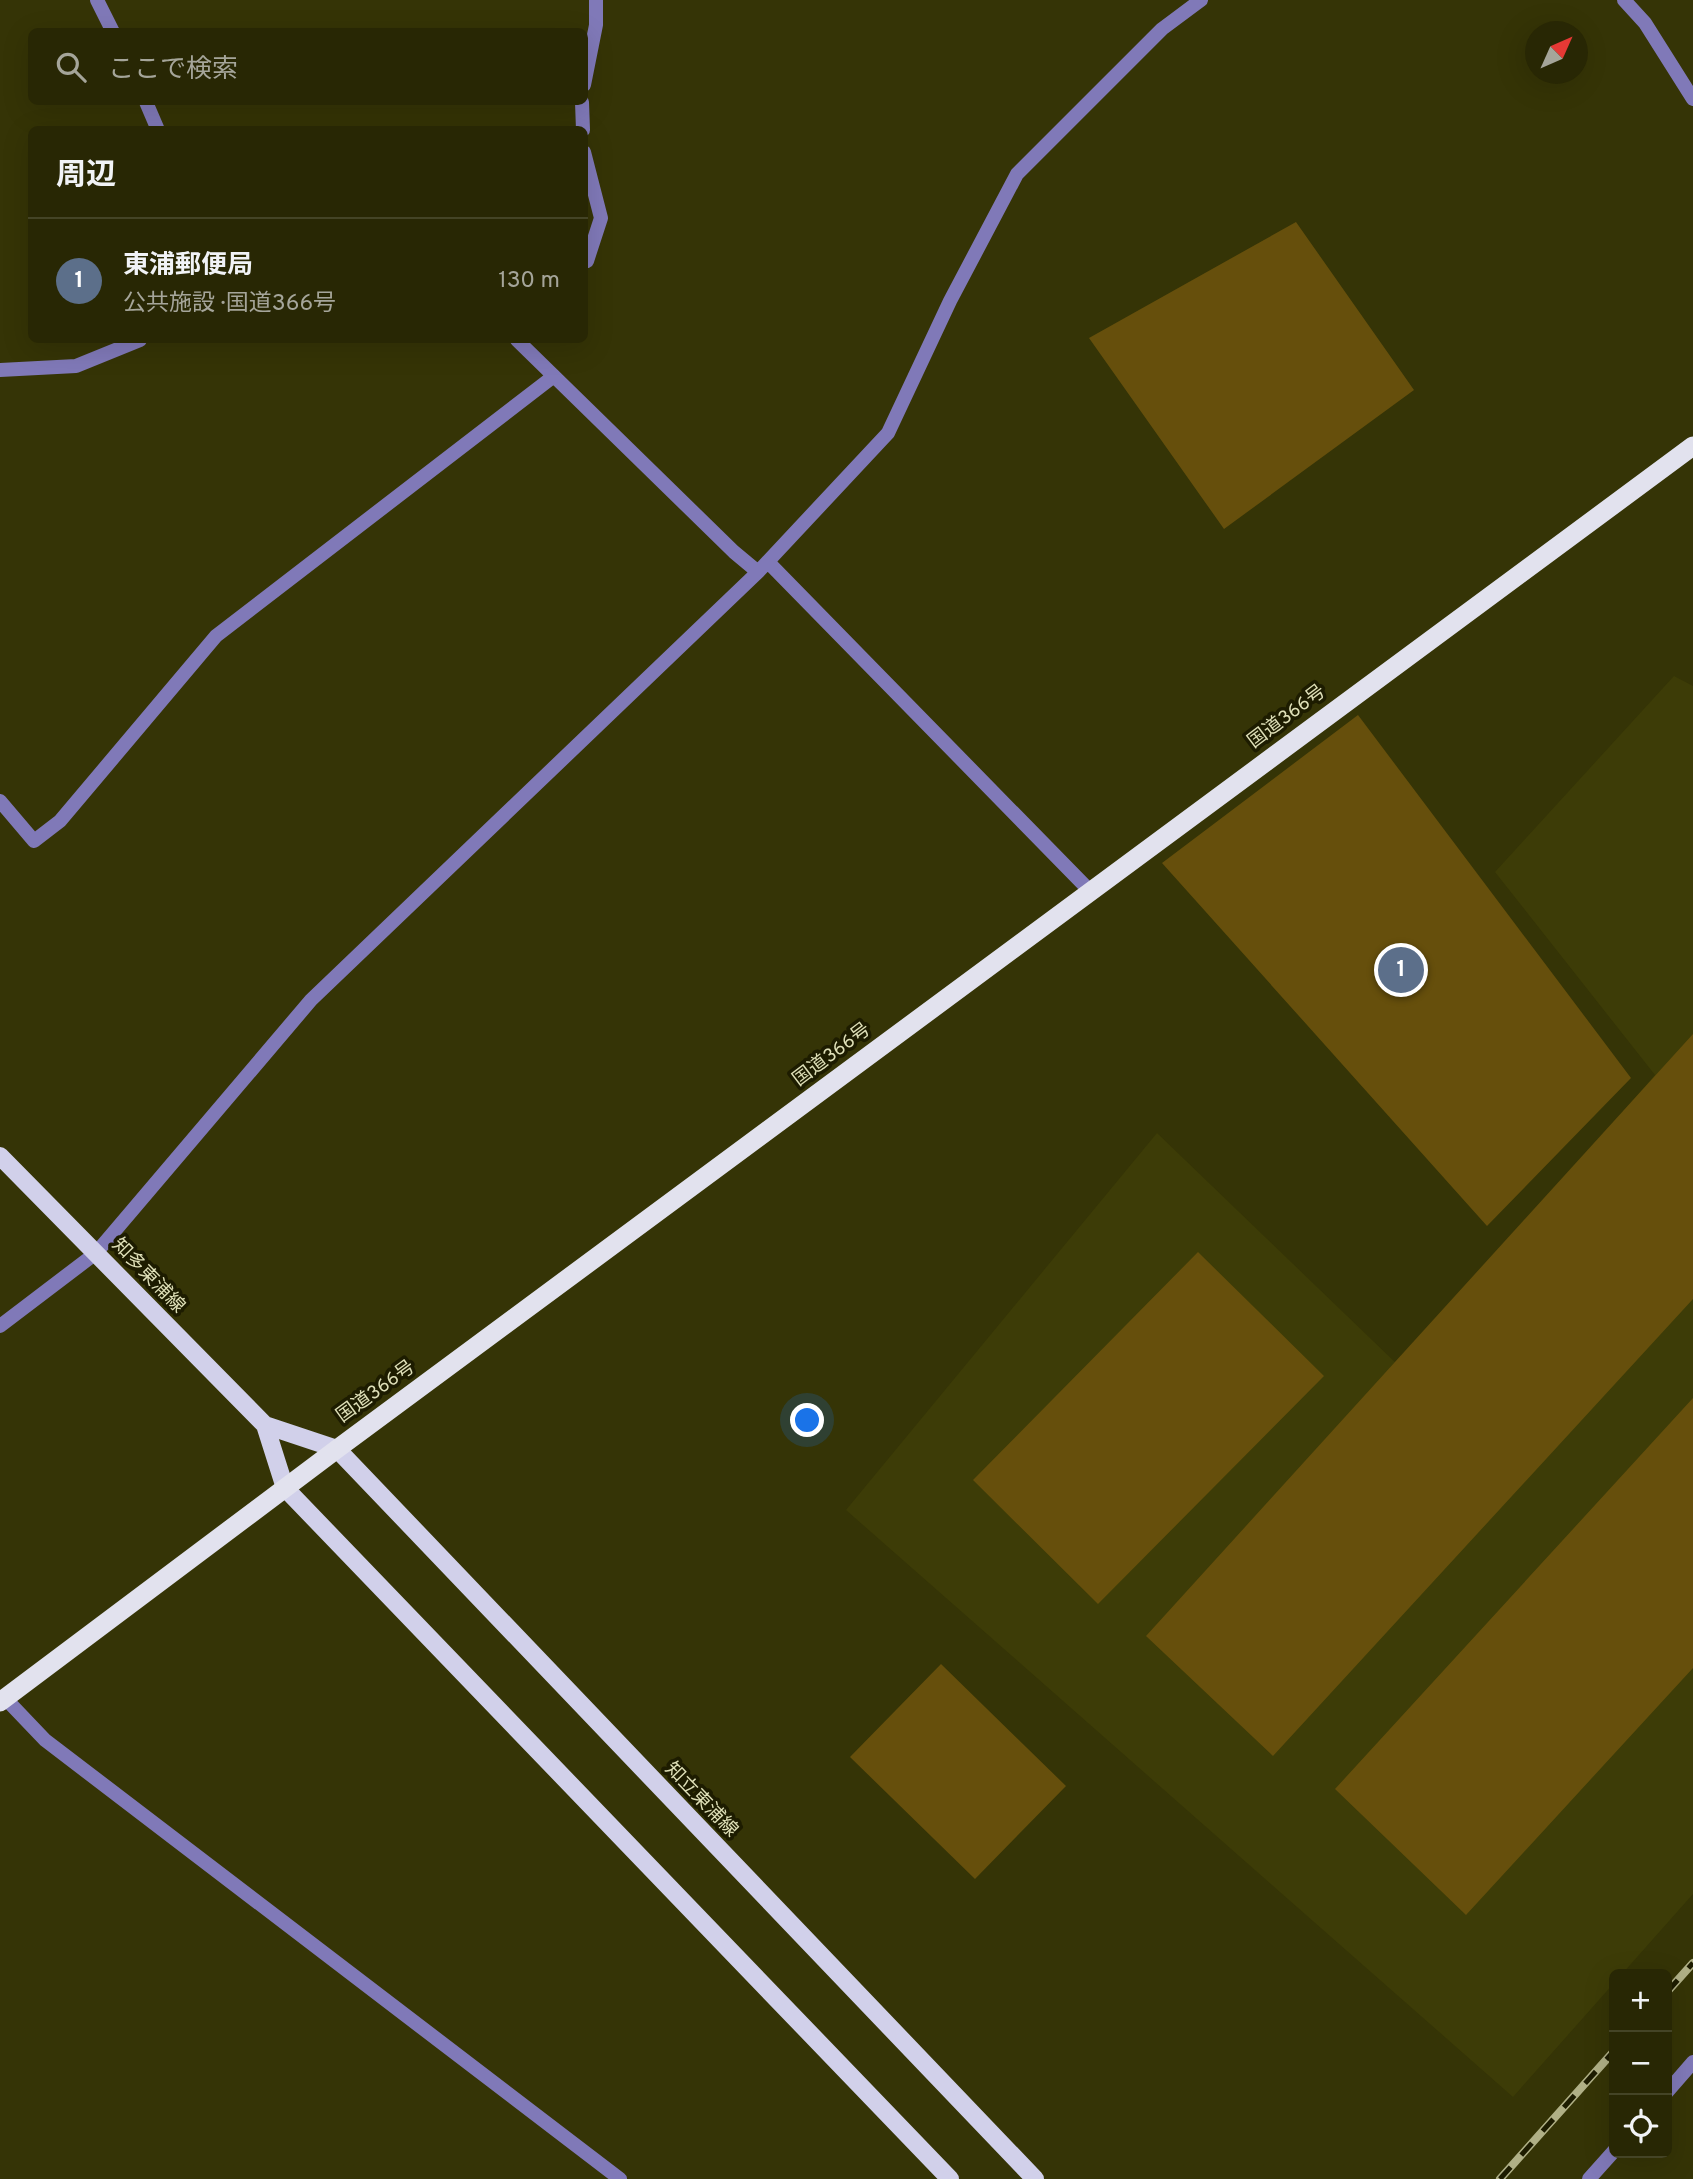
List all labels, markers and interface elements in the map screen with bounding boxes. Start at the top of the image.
north arrow [1525,21,1588,84]
search box [28,28,588,105]
icon: search [52,48,90,86]
text: ここで検索 [108,54,238,87]
text: 周辺 [56,158,116,195]
text: 東浦郵便局 [123,250,253,283]
text: 1 [74,267,84,296]
text: 130 m [498,267,560,296]
text: 公共施設 · 国道366号 [123,290,336,319]
street label: 国道366号 [1243,680,1331,754]
pin: 1 [1378,944,1424,996]
street label: 国道366号 [788,1018,876,1092]
street label: 知多東浦線 [106,1233,190,1319]
street label: 国道366号 [332,1356,420,1428]
your location [790,1403,824,1437]
street label: 知立東浦線 [659,1757,743,1843]
map controls [1609,1969,1672,2158]
button: + [1609,1969,1672,2032]
button: − [1609,2032,1672,2095]
button: locate [1609,2095,1672,2158]

